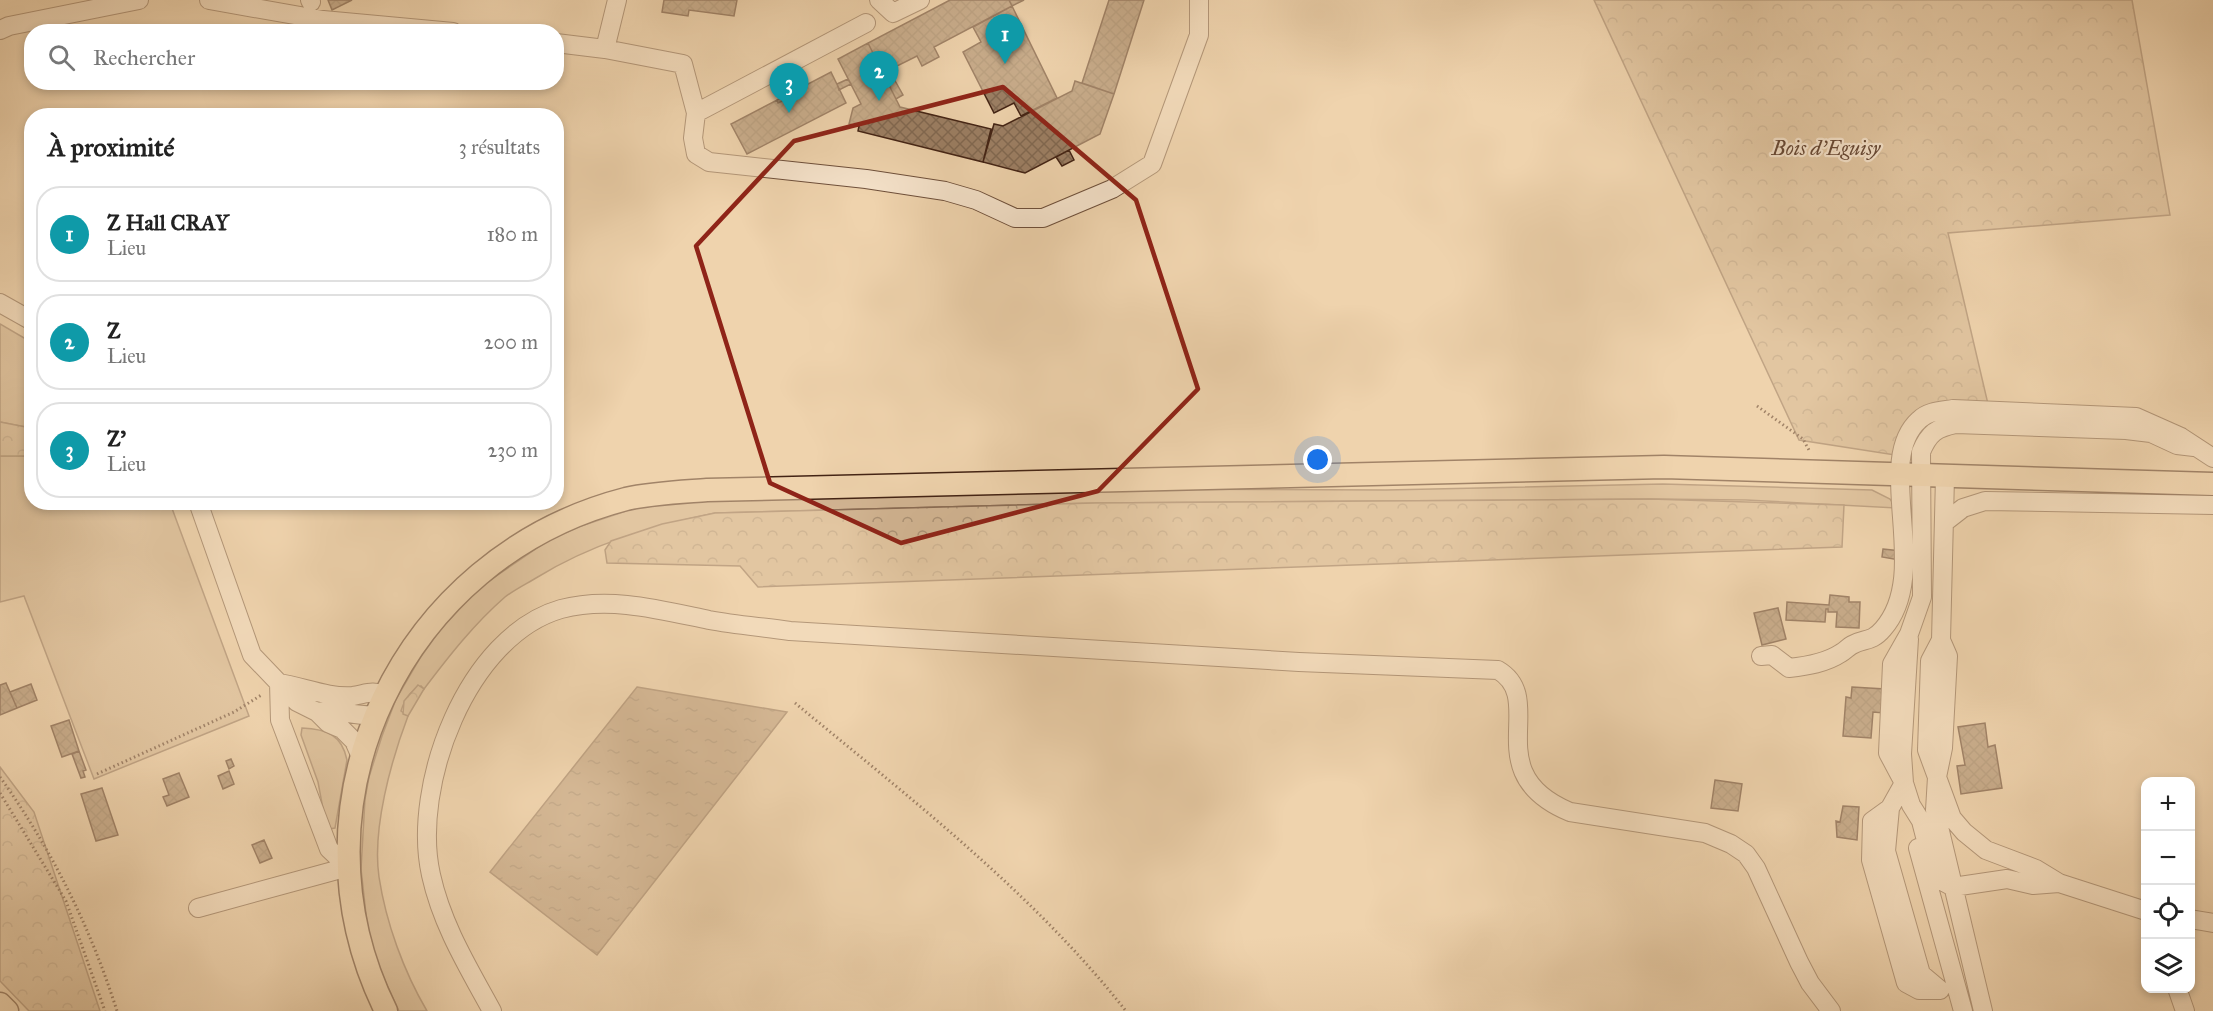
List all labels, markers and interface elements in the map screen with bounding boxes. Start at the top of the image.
pin: 1 [986,14,1024,64]
search box [24,24,564,90]
icon: search [45,41,78,74]
text: Rechercher [93,44,195,71]
pin: 2 [860,51,898,101]
pin: 3 [770,63,808,113]
text: À proximité [48,131,174,163]
text: 3 résultats [459,135,540,159]
park label: Bois d'Eguisy [1771,135,1881,161]
text: Z Hall CRAY [107,209,229,236]
text: 1 [66,222,73,246]
text: 180 m [487,222,538,246]
text: Lieu [107,236,146,260]
text: Z [107,317,121,344]
text: 2 [65,330,74,354]
text: 200 m [484,330,538,354]
text: Lieu [107,344,146,368]
text: Z' [107,425,126,452]
text: 3 [66,438,74,462]
text: 230 m [487,438,538,462]
your location [1303,445,1332,474]
text: Lieu [107,452,146,476]
map controls [2141,777,2195,993]
button: + [2141,777,2195,831]
button: − [2141,831,2195,885]
button: locate [2141,885,2195,939]
button: layers [2141,939,2195,993]

